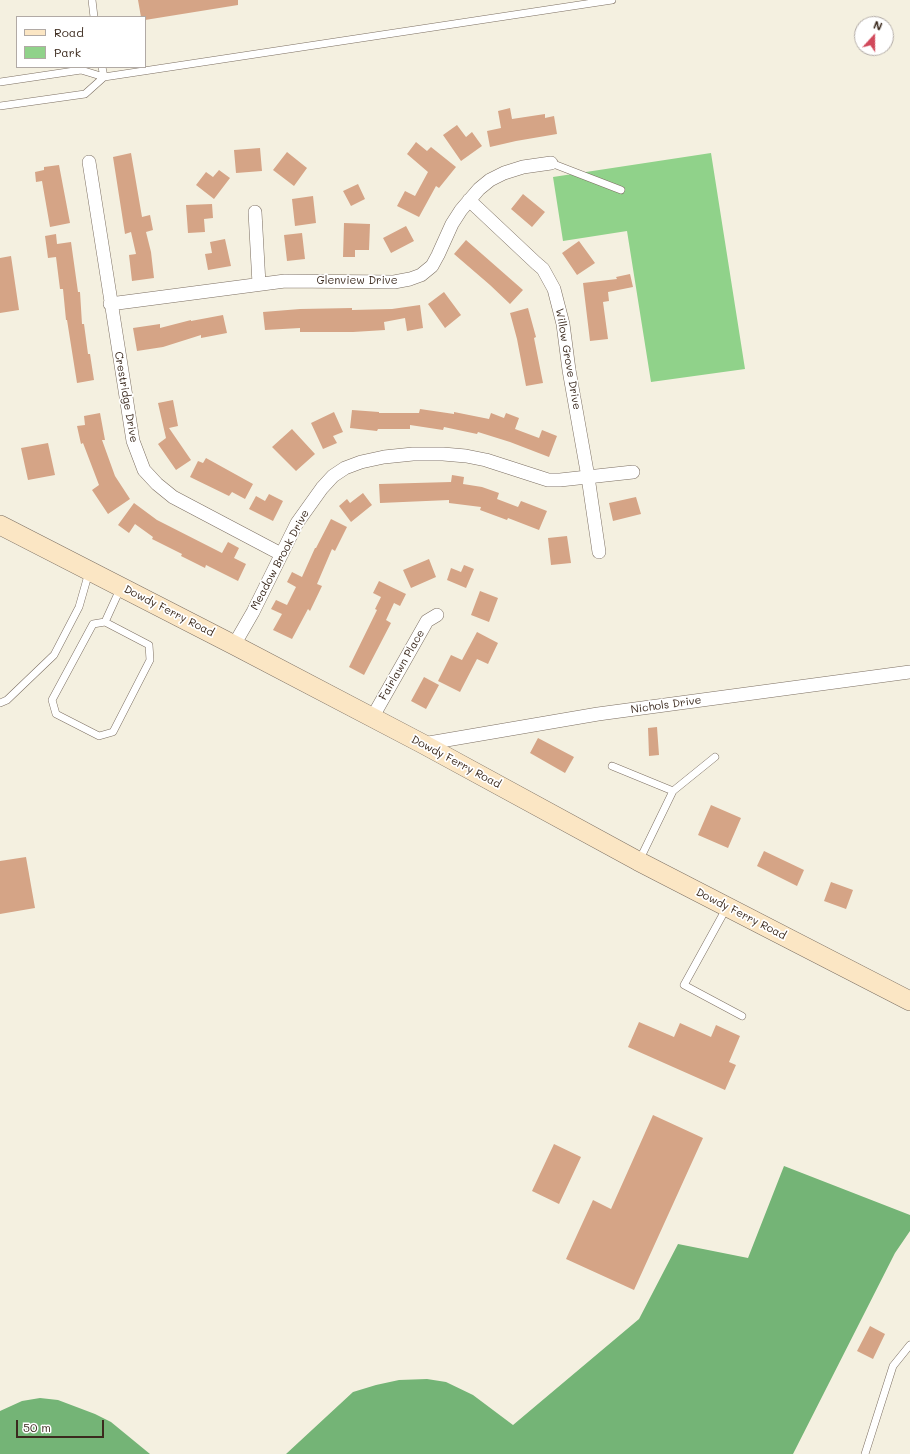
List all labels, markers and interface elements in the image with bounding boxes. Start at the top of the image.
legend [16,16,146,68]
north arrow [854,16,894,56]
text: N [872,17,885,34]
text: Road [54,24,84,40]
text: Park [54,44,81,60]
street label: Glenview Drive [317,274,397,288]
street label: Willow Grove Drive [553,307,583,411]
street label: Crestridge Drive [112,351,140,443]
street label: Meadow Brook Drive [248,508,312,612]
street label: Dowdy Ferry Road [122,583,216,639]
street label: Fairlawn Place [376,627,428,703]
street label: Nichols Drive [630,693,702,717]
street label: Dowdy Ferry Road [409,733,503,791]
street label: Dowdy Ferry Road [694,886,788,942]
scale bar [18,1412,106,1438]
text: 50 m [23,1419,51,1435]

